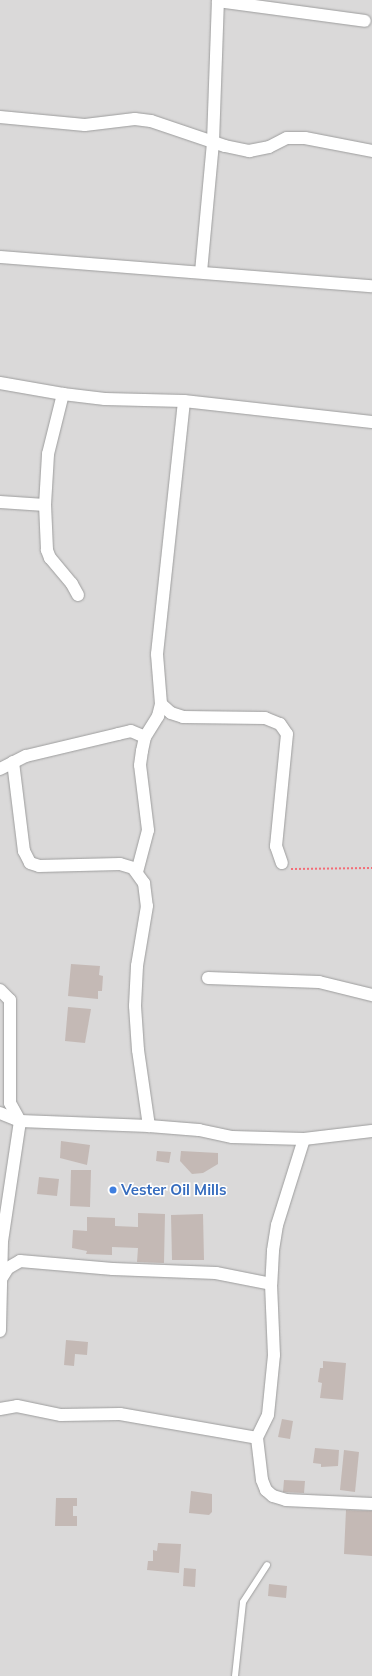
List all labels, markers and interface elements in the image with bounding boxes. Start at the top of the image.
place label: Vester Oil Mills [121,1181,226,1199]
marker: Vester Oil Mills [108,1185,118,1195]

